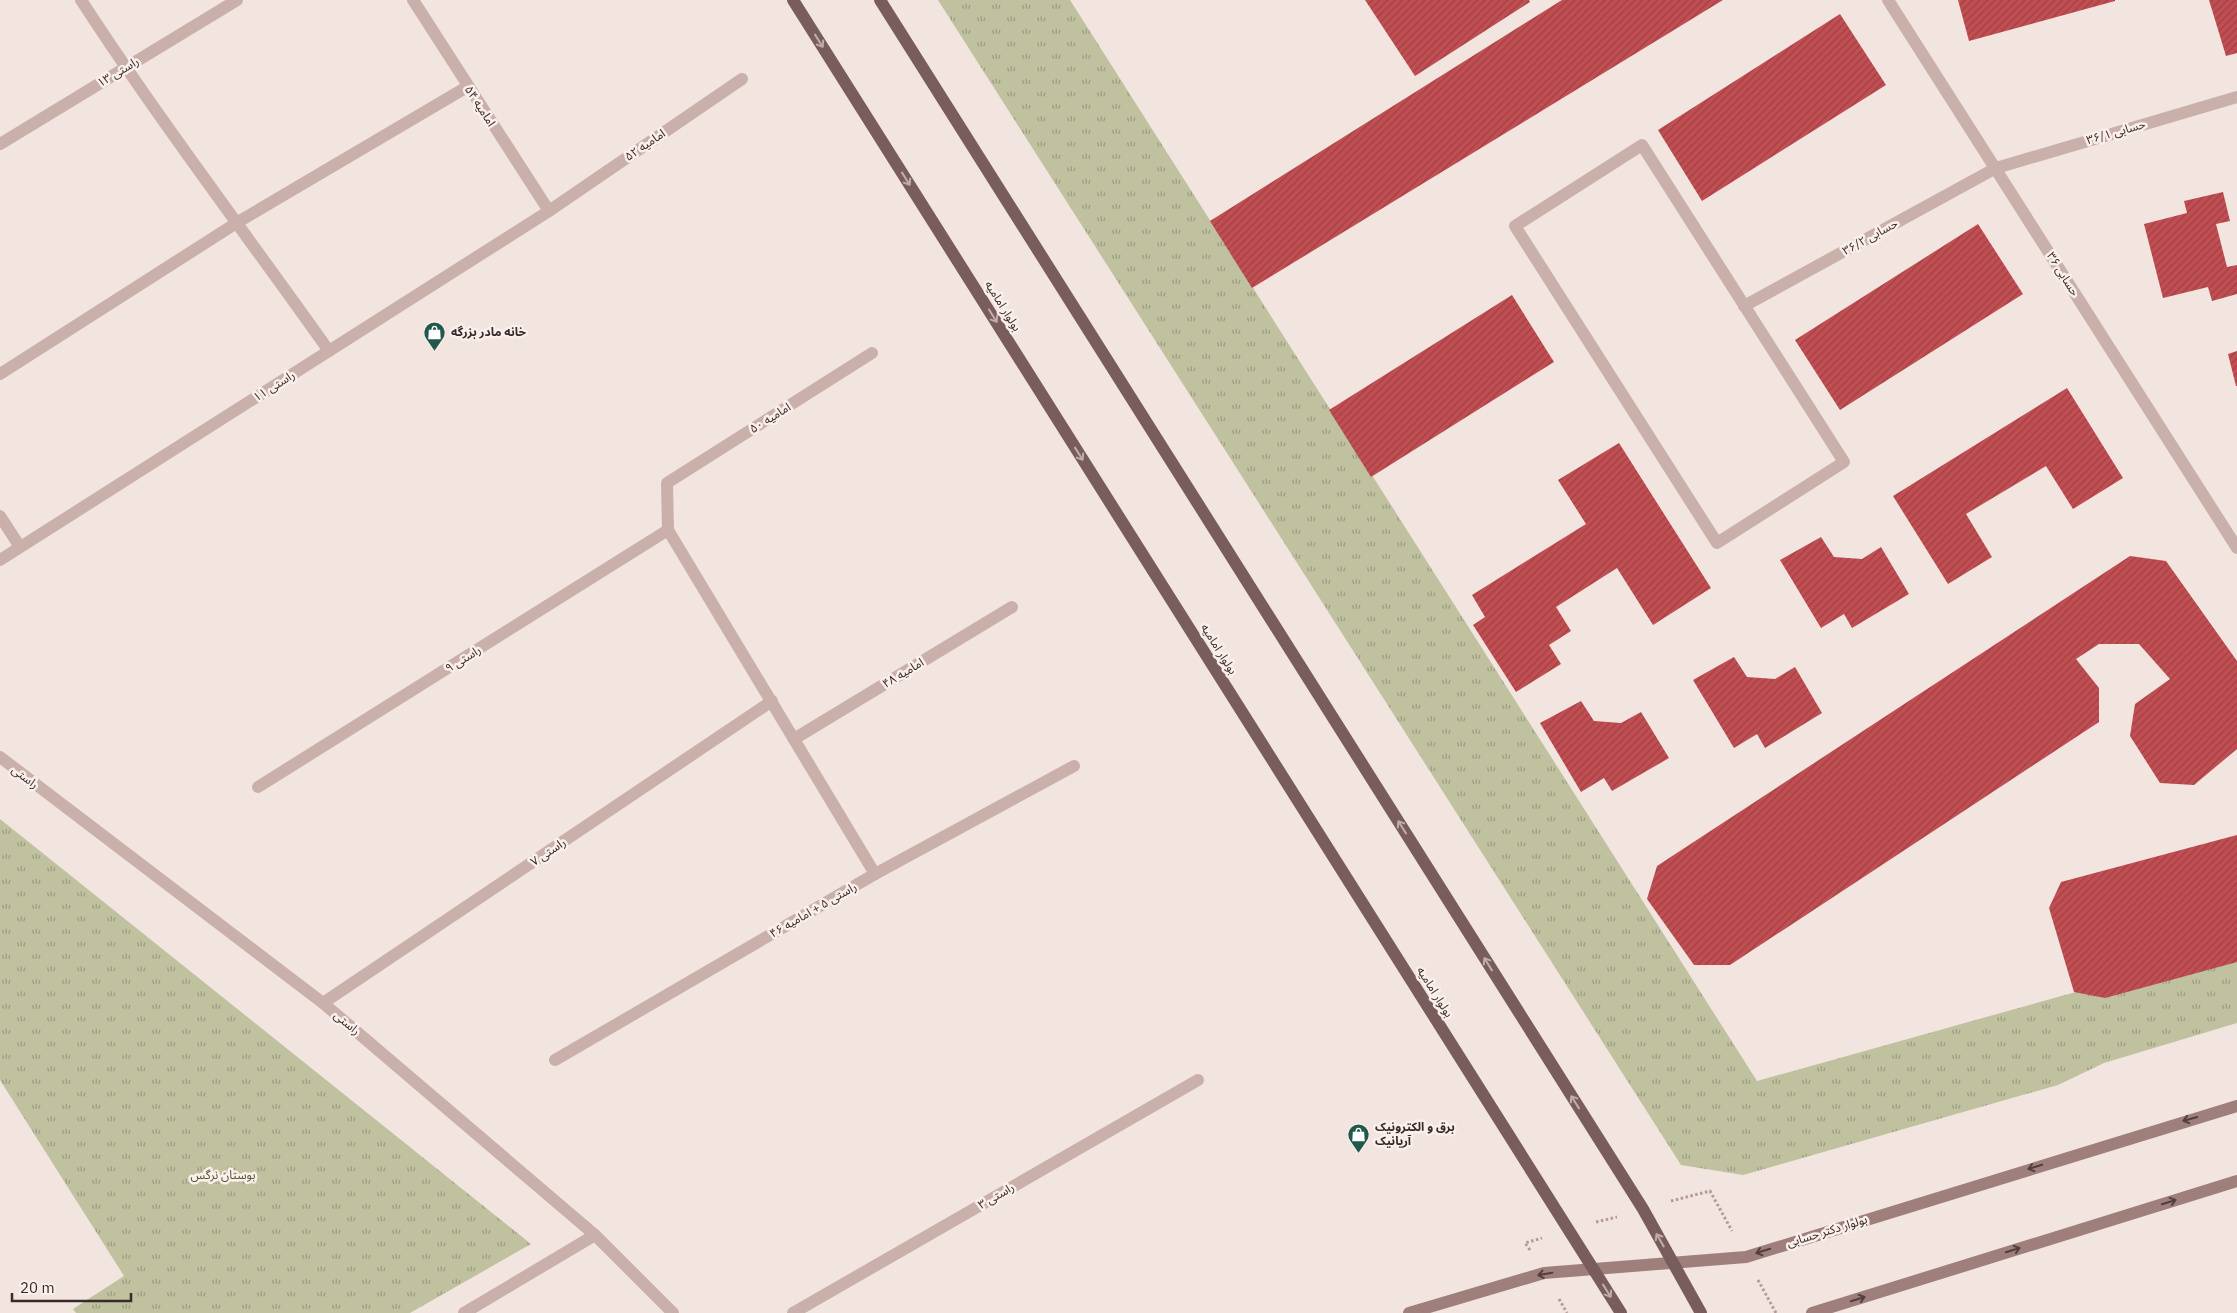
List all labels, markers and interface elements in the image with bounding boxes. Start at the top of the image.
one-way arrow [815,34,825,48]
street label: راستی ۱۳ [94,53,141,90]
street label: امامیه ۵۴ [462,82,499,129]
street label: حسابی ۳۶/۱ [2085,116,2147,147]
street label: امامیه ۵۲ [622,125,668,164]
one-way arrow [901,171,911,185]
street label: حسابی ۳۶/۲ [1840,215,1900,258]
street label: حسابی ۳۶ [2044,249,2083,299]
street label: بولوار امامیه [982,278,1025,334]
one-way arrow [988,309,998,323]
shop icon: خانه مادر بزرگه [423,320,447,351]
place label: خانه مادر بزرگه [451,324,527,339]
street label: راستی ۱۱ [250,367,297,404]
street label: امامیه ۵۰ [746,399,793,436]
one-way arrow [1075,446,1085,460]
street label: بولوار امامیه [1198,621,1241,677]
street label: راستی ۹ [442,642,483,675]
street label: امامیه ۴۸ [879,654,926,691]
street label: راستی [9,762,42,792]
one-way arrow [1396,820,1406,834]
street label: راستی ۷ [527,834,568,869]
street label: راستی ۵ + امامیه ۴۶ [767,879,859,941]
one-way arrow [1483,957,1494,971]
street label: بولوار امامیه [1414,964,1457,1020]
street label: راستی [331,1007,364,1038]
one-way arrow [1570,1095,1580,1109]
one-way arrow [2183,1115,2199,1125]
place label: برق و الکترونیک آریانیک [1375,1119,1455,1148]
shop icon: برق و الکترونیک آریانیک [1347,1122,1371,1153]
one-way arrow [2027,1162,2043,1172]
park label: بوستان نرگس [191,1167,256,1182]
street label: راستی ۳ [975,1179,1017,1212]
one-way arrow [2160,1197,2176,1206]
street label: بولوار دکتر حسابی [1785,1211,1869,1250]
one-way arrow [1655,1232,1665,1247]
one-way arrow [2005,1245,2021,1255]
one-way arrow [1755,1247,1771,1257]
one-way arrow [1537,1269,1553,1279]
scale bar [12,1270,131,1302]
text: 20 m [20,1278,55,1297]
one-way arrow [1602,1284,1612,1298]
one-way arrow [1850,1293,1866,1303]

